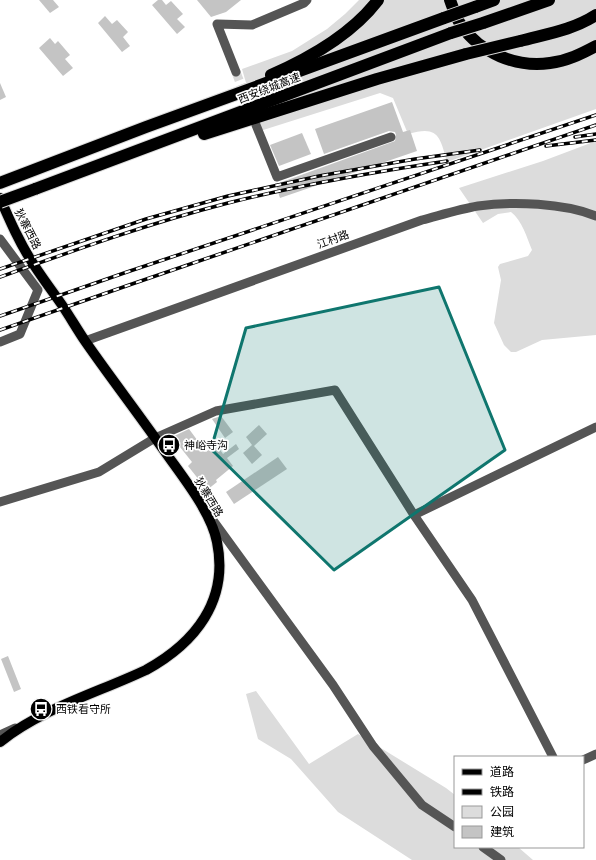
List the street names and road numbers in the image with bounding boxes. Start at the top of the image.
street label: 西安绕城高速 [236,71,302,105]
street label: 狄寨西路 [13,207,43,251]
street label: 江村路 [315,228,351,250]
street label: 狄寨西路 [193,475,225,519]

